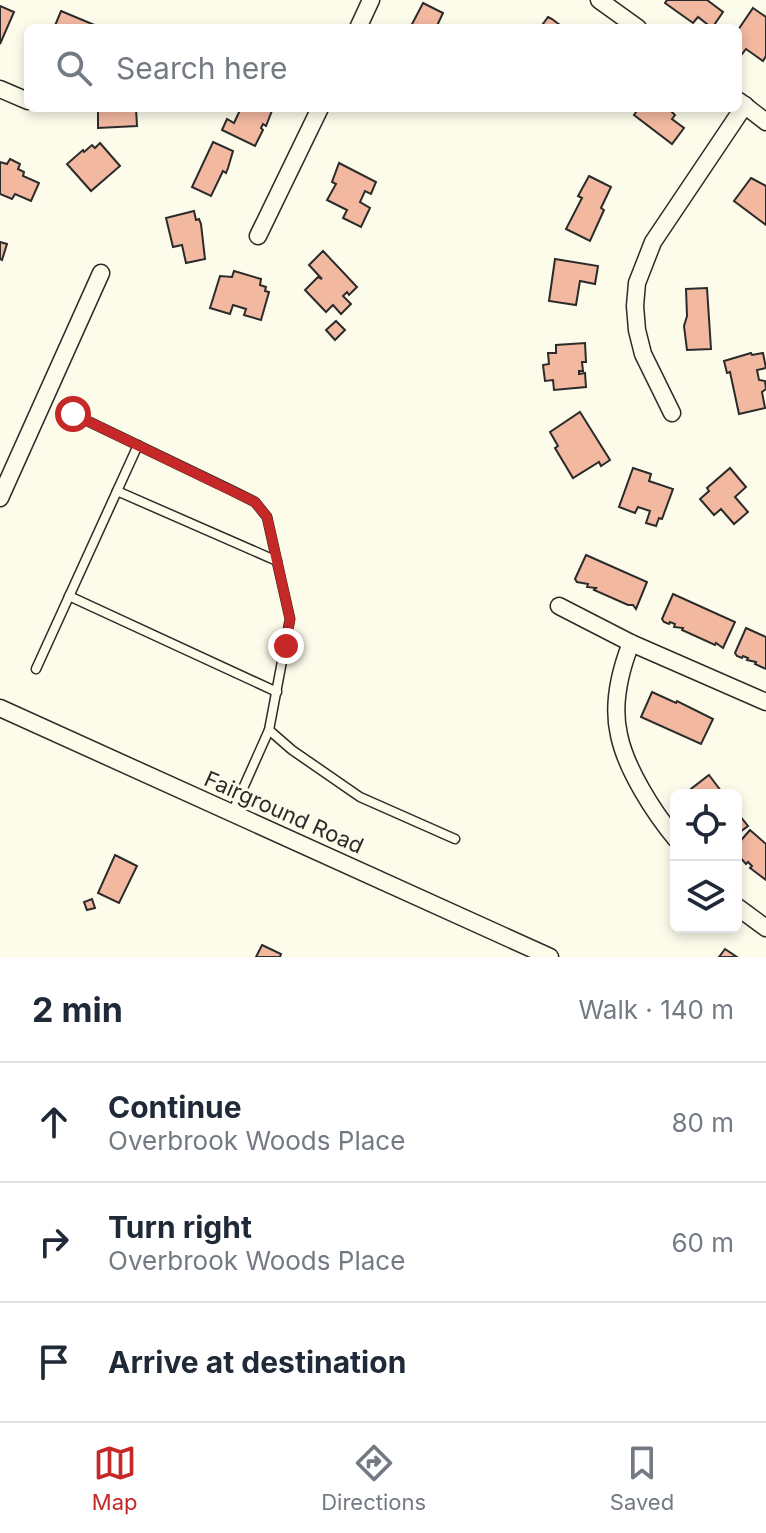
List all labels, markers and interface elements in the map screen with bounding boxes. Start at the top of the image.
search box [24,24,742,112]
icon: search [52,46,96,90]
text: Search here [116,50,288,86]
route start [55,396,91,432]
route end [268,628,304,664]
street label: Fairground Road [200,765,368,859]
map controls [670,789,742,933]
button: locate [670,789,742,861]
button: layers [670,861,742,933]
text: 2 min [32,989,123,1030]
text: Walk · 140 m [579,994,734,1025]
text: Continue [108,1089,242,1125]
icon: ahead [32,1100,76,1144]
text: 80 m [671,1107,734,1138]
text: Overbrook Woods Place [108,1125,405,1156]
text: Turn right [108,1209,252,1245]
icon: right [32,1220,76,1264]
text: 60 m [671,1227,734,1258]
text: Overbrook Woods Place [108,1245,405,1276]
icon: arrive [32,1340,76,1384]
text: Arrive at destination [108,1344,406,1380]
tab: Map [92,1441,138,1515]
tab: Directions [321,1441,426,1515]
tab: Saved [610,1441,674,1515]

